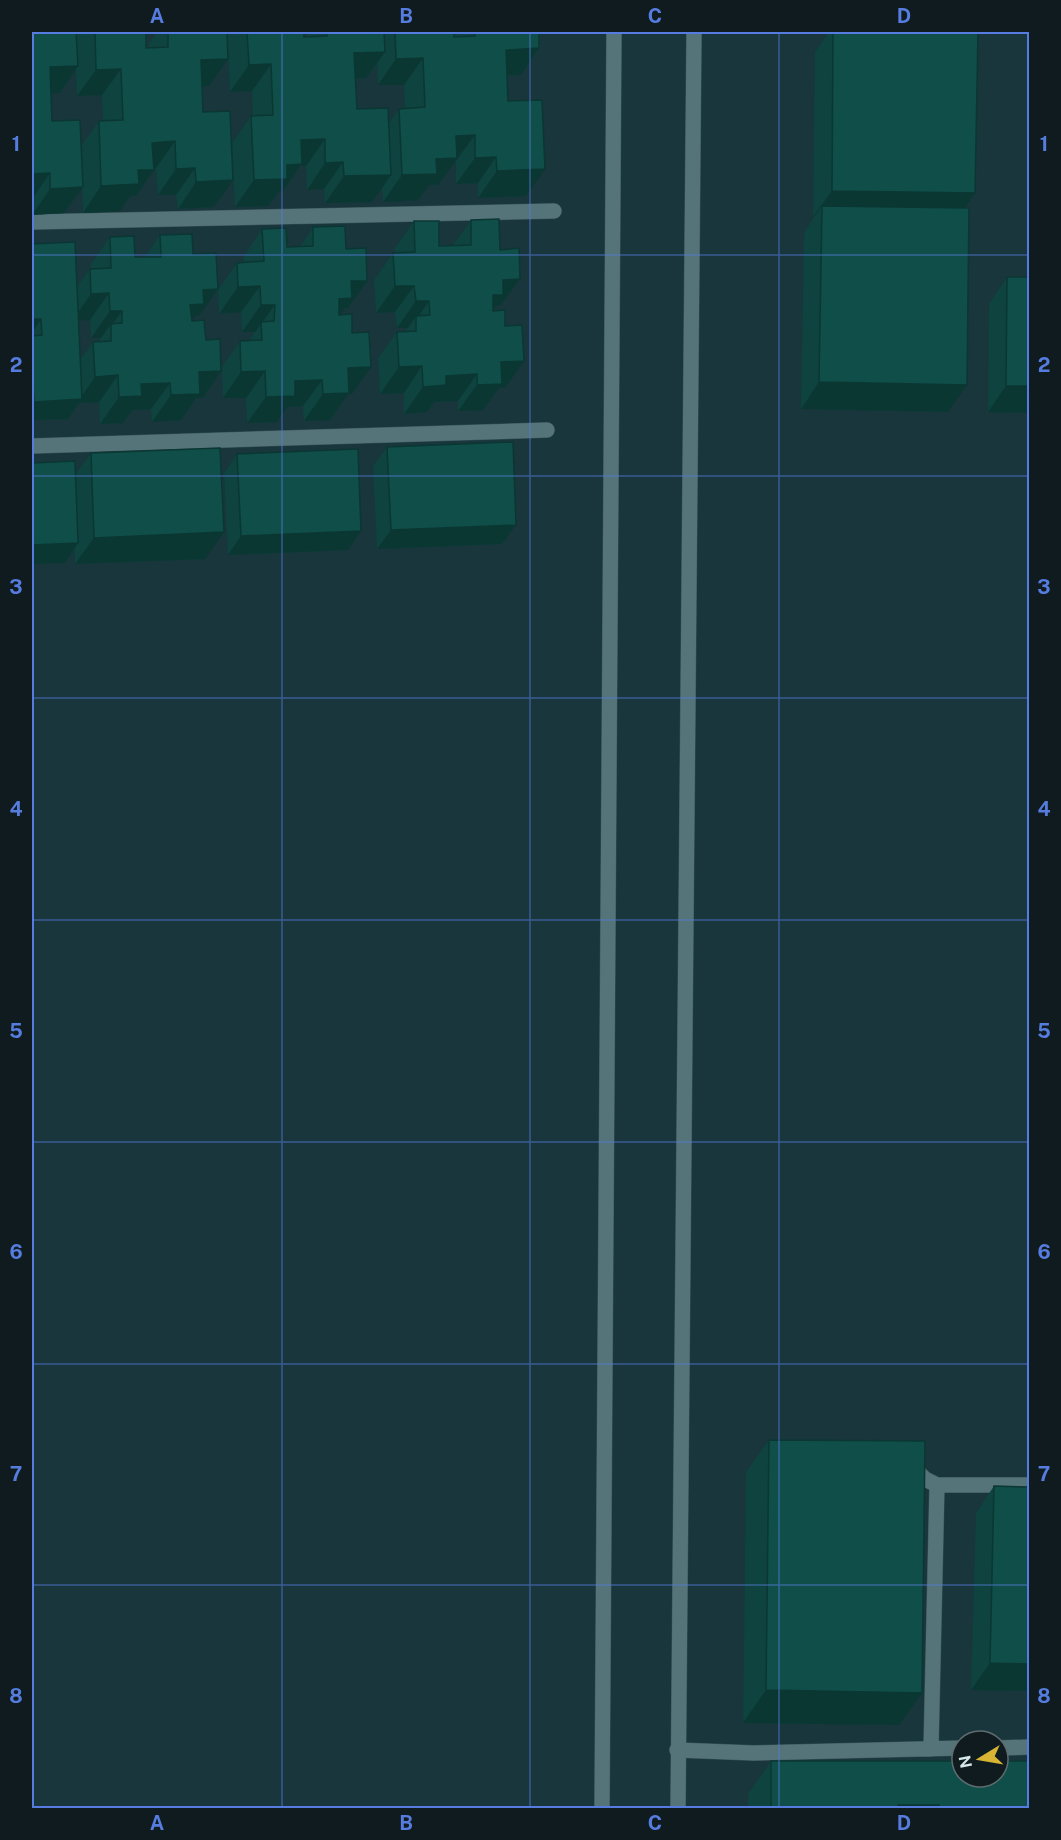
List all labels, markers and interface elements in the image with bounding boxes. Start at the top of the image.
text: A [150,4,164,28]
text: B [399,4,413,28]
text: C [648,4,662,28]
text: D [897,4,911,28]
text: 1 [12,132,20,156]
text: 1 [1040,132,1048,156]
text: 2 [10,353,22,377]
text: 2 [1038,353,1050,377]
text: 3 [9,575,23,599]
text: 3 [1037,575,1051,599]
text: 4 [9,797,23,821]
text: 4 [1037,797,1051,821]
text: 5 [9,1019,23,1043]
text: 5 [1037,1019,1051,1043]
text: 6 [9,1240,23,1264]
text: 6 [1037,1240,1051,1264]
text: 7 [10,1462,22,1486]
text: 7 [1038,1462,1050,1486]
text: 8 [9,1684,23,1708]
text: 8 [1037,1684,1051,1708]
north arrow [950,1729,1010,1789]
text: N [955,1754,976,1770]
text: A [150,1811,164,1835]
text: B [399,1811,413,1835]
text: C [648,1811,662,1835]
text: D [897,1811,911,1835]

